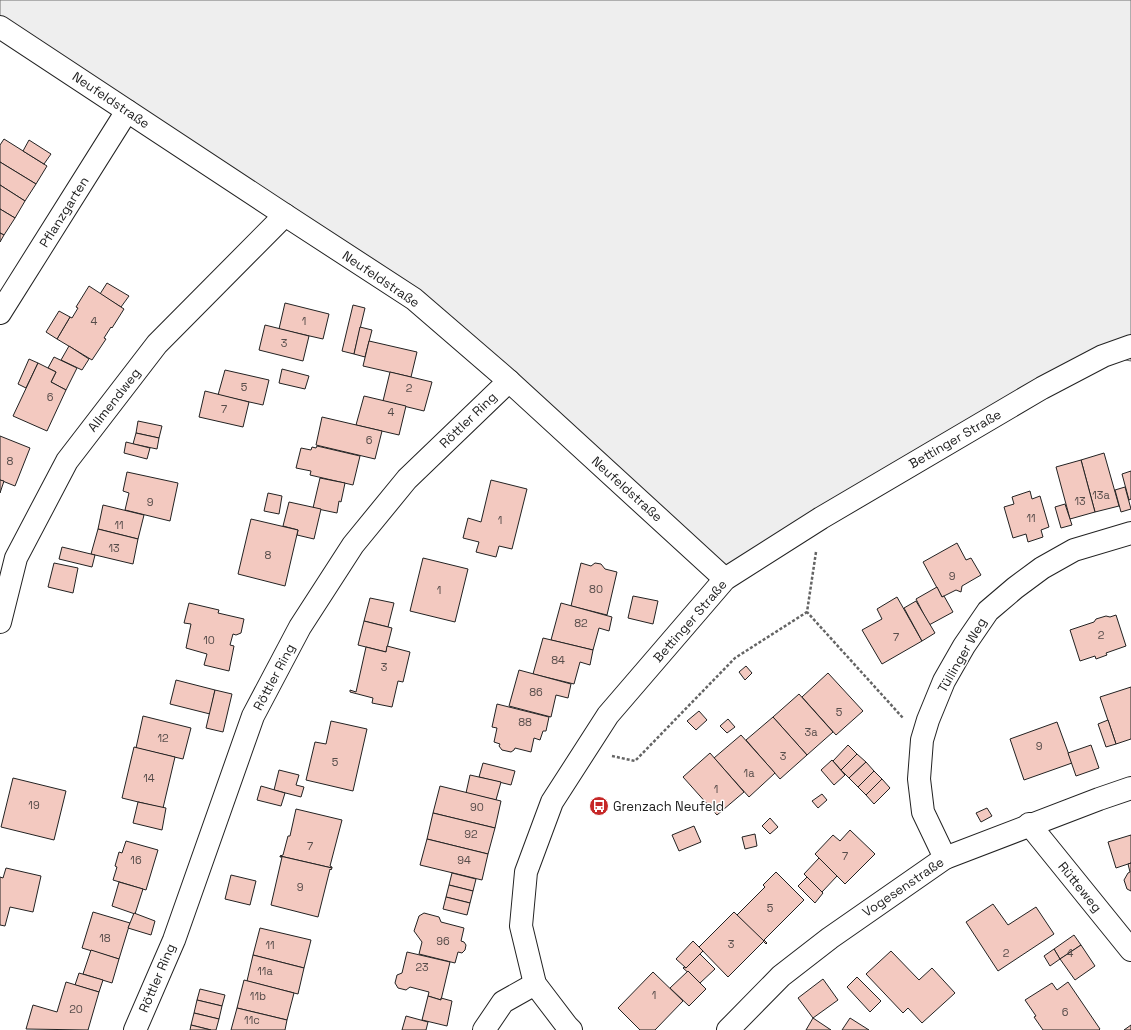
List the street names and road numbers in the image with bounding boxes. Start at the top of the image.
street label: Neufeldstraße [69,68,153,132]
street label: Pflanzgarten [35,173,93,251]
street label: Neufeldstraße [339,247,423,311]
street label: Allmendweg [84,365,144,435]
street label: Röttler Ring [436,388,500,452]
street label: Bettinger Straße [906,406,1004,472]
street label: Neufeldstraße [588,453,666,525]
street label: Bettinger Straße [650,576,730,666]
street label: Tüllinger Weg [934,615,990,695]
street label: Röttler Ring [249,641,299,713]
street label: Vogesenstraße [859,853,947,921]
street label: Rütteweg [1054,858,1106,916]
street label: Röttler Ring [135,941,179,1015]

